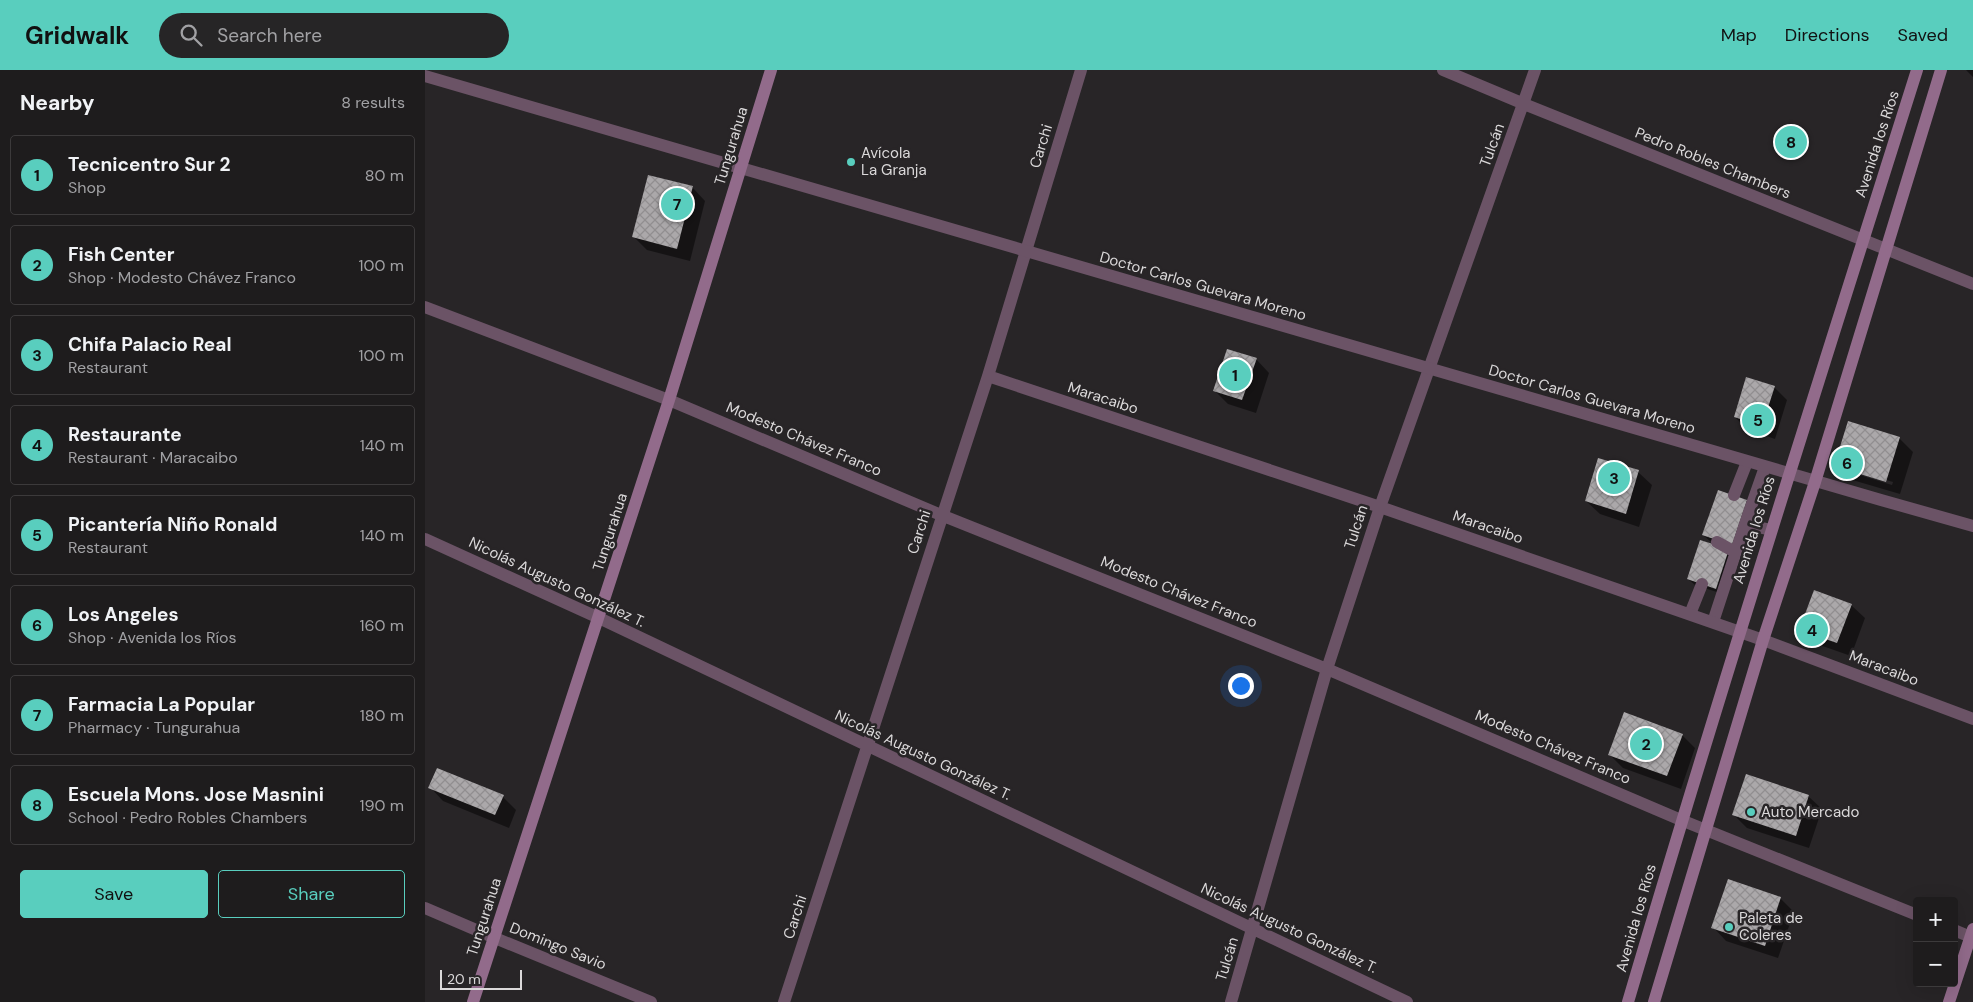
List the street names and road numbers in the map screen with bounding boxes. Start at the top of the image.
street label: Avenida los Ríos [1850,88,1904,200]
street label: Tungurahua [710,104,752,188]
street label: Tulcán [1475,120,1509,170]
street label: Carchi [1025,122,1057,170]
street label: Pedro Robles Chambers [1632,123,1794,203]
street label: Doctor Carlos Guevara Moreno [1097,247,1309,325]
street label: Doctor Carlos Guevara Moreno [1486,360,1698,438]
street label: Maracaibo [1065,377,1141,419]
street label: Modesto Chávez Franco [723,397,885,481]
street label: Avenida los Ríos [1728,474,1780,586]
street label: Tungurahua [588,490,632,574]
street label: Tulcán [1340,503,1372,551]
street label: Maracaibo [1450,506,1526,548]
street label: Carchi [903,508,935,556]
street label: Nicolás Augusto González T. [466,532,648,632]
street label: Modesto Chávez Franco [1098,551,1260,633]
street label: Maracaibo [1846,646,1922,690]
street label: Nicolás Augusto González T. [832,705,1014,805]
street label: Modesto Chávez Franco [1472,705,1634,789]
street label: Avenida los Ríos [1611,862,1661,974]
street label: Tungurahua [462,875,506,959]
street label: Nicolás Augusto González T. [1198,878,1380,978]
street label: Carchi [779,893,811,941]
street label: Domingo Savio [507,917,609,975]
street label: Tulcán [1211,935,1243,983]

